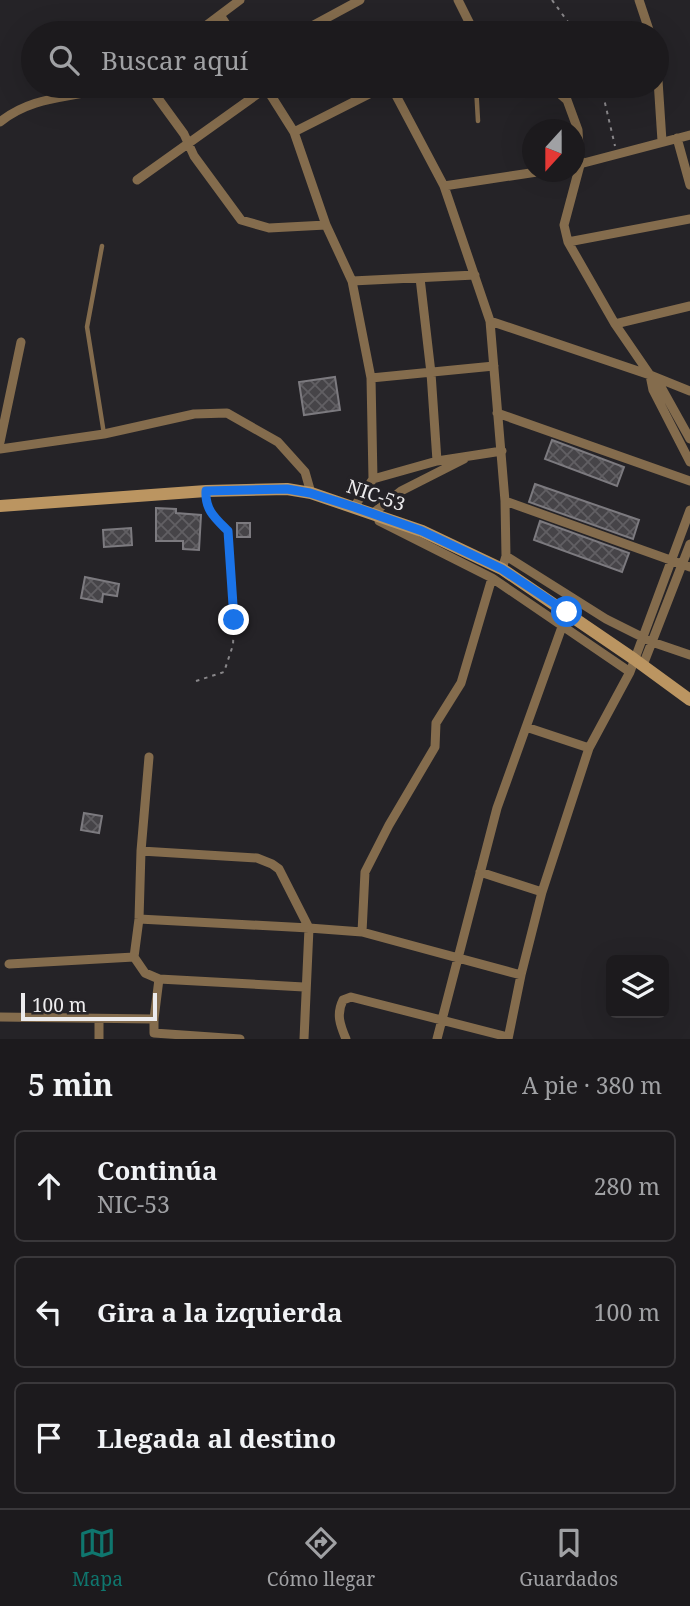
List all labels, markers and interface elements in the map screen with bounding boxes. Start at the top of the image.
search box [21,21,669,98]
icon: search [45,41,83,79]
text: Buscar aquí [101,42,248,78]
north arrow [522,119,585,182]
street label: NIC-53 [343,473,409,517]
route start [551,596,582,627]
route end [218,604,249,635]
map controls [606,955,669,1018]
button: layers [606,955,669,1018]
scale bar [21,990,158,1022]
text: 100 m [32,992,87,1018]
text: 5 min [28,1064,113,1105]
text: A pie · 380 m [522,1069,662,1101]
text: Continúa [97,1152,218,1188]
icon: ahead [30,1167,68,1205]
text: 280 m [594,1170,660,1202]
text: NIC-53 [97,1188,170,1220]
icon: left [30,1293,68,1331]
text: Gira a la izquierda [97,1294,343,1330]
text: 100 m [594,1296,660,1328]
icon: arrive [30,1419,68,1457]
text: Llegada al destino [97,1420,336,1456]
tab: Mapa [72,1524,123,1592]
tab: Cómo llegar [267,1524,375,1592]
tab: Guardados [519,1524,618,1592]

